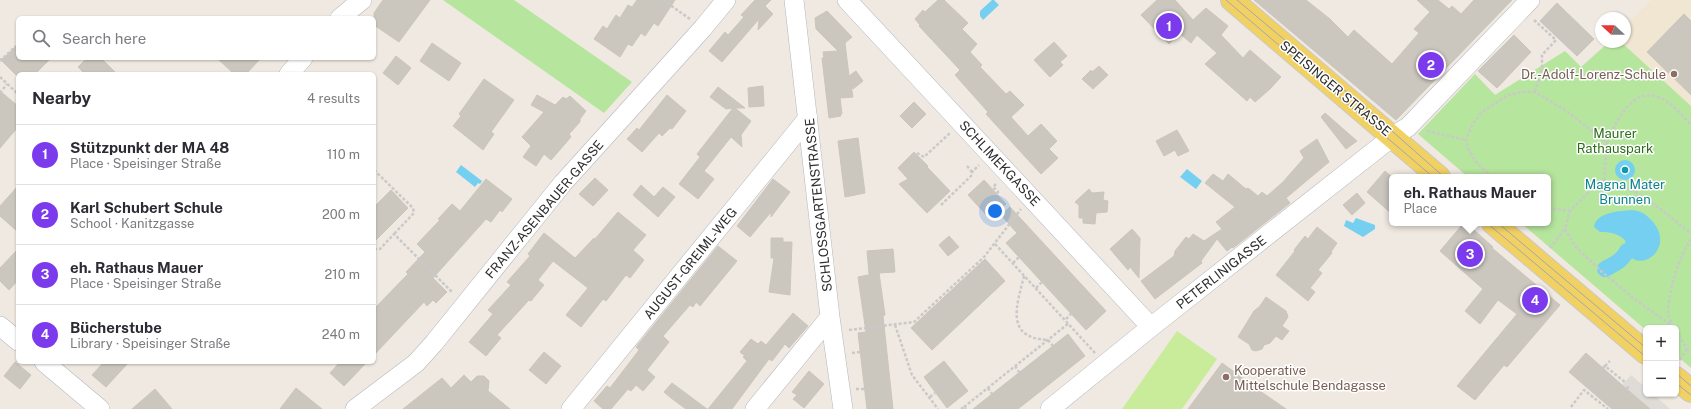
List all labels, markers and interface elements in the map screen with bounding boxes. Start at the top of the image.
pin: 1 [1156,11,1182,41]
north arrow [1595,12,1631,48]
search box [16,16,376,60]
icon: search [30,27,52,49]
text: Search here [62,30,146,47]
street label: SPEISINGER STRASSE [1277,38,1394,139]
pin: 2 [1418,50,1444,80]
place label: Dr.-Adolf-Lorenz-Schule [1521,67,1666,82]
marker: Dr.-Adolf-Lorenz-Schule [1669,69,1679,79]
text: Nearby [32,88,91,108]
text: 4 results [307,91,360,106]
street label: SCHLOSSGARTENSTRASSE [802,117,835,292]
street label: SCHLIMEKGASSE [956,118,1043,209]
park label: Maurer Rathauspark [1577,126,1653,156]
street label: FRANZ-ASENBAUER-GASSE [482,137,606,281]
text: Stützpunkt der MA 48 [70,139,229,156]
text: 1 [42,147,48,162]
text: 110 m [327,147,360,162]
text: Place · Speisinger Straße [70,156,221,171]
marker: Magna Mater Brunnen [1620,165,1630,175]
popup [1389,174,1551,226]
place label: Magna Mater Brunnen [1585,177,1665,207]
text: eh. Rathaus Mauer [1403,184,1537,201]
text: Karl Schubert Schule [70,199,223,216]
your location [985,201,1005,221]
text: Place [1403,201,1437,216]
street label: AUGUST-GREIML-WEG [641,205,740,322]
text: 2 [41,207,49,222]
text: 200 m [322,207,360,222]
text: School · Kanitzgasse [70,216,194,231]
street label: PETERLINIGASSE [1173,233,1269,312]
pin: 3 [1457,239,1483,269]
text: eh. Rathaus Mauer [70,259,203,276]
text: 3 [41,267,49,282]
text: 210 m [325,267,360,282]
text: Place · Speisinger Straße [70,276,221,291]
pin: 4 [1522,285,1548,315]
text: Bücherstube [70,319,162,336]
map controls [1643,325,1679,397]
button: + [1643,325,1679,361]
text: 4 [41,327,49,342]
text: 240 m [322,327,360,342]
text: Library · Speisinger Straße [70,336,230,351]
button: − [1643,361,1679,397]
place label: Kooperative Mittelschule Bendagasse [1234,363,1386,393]
marker: Kooperative Mittelschule Bendagasse [1221,372,1231,382]

